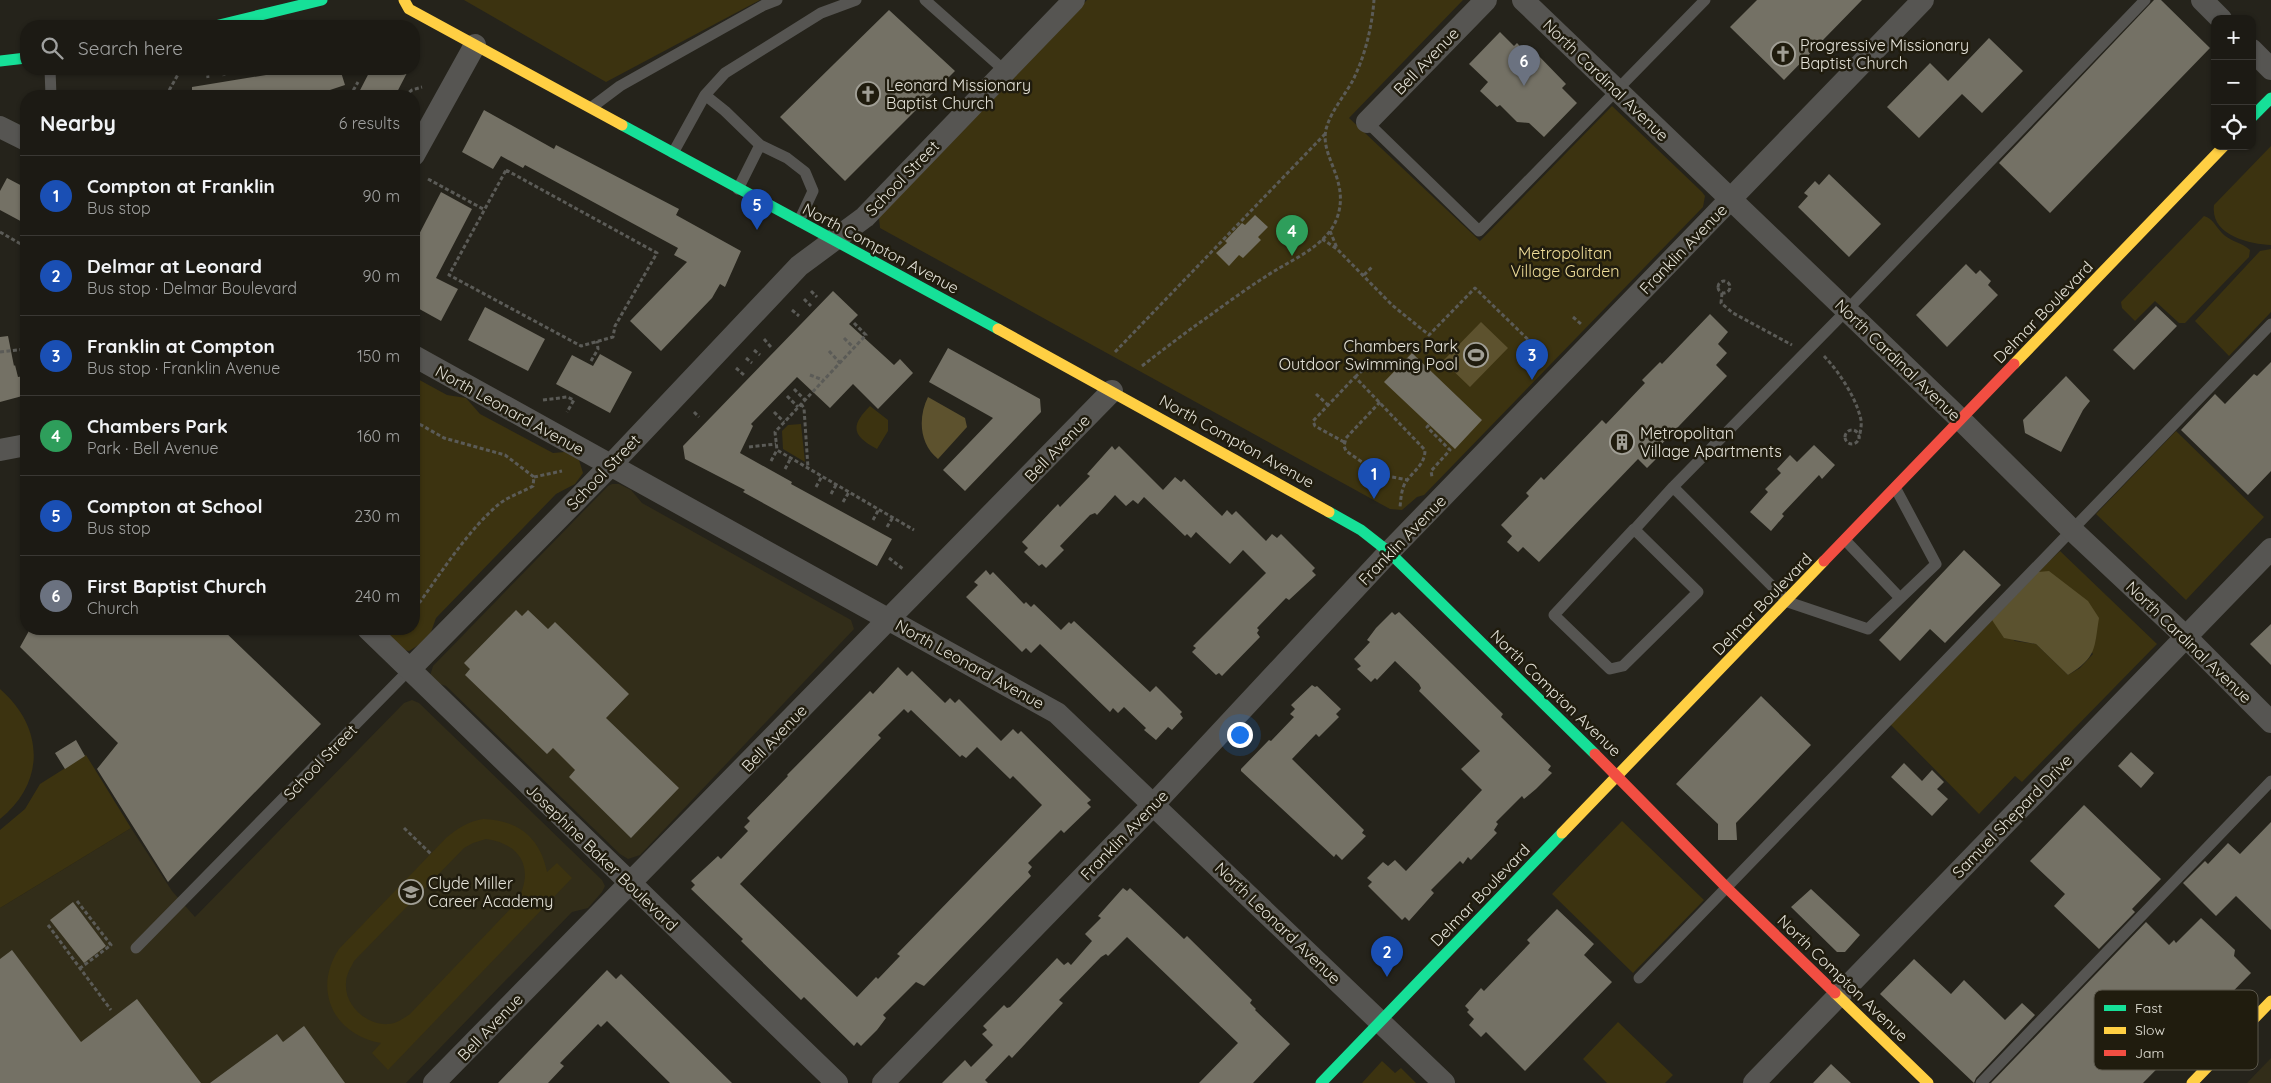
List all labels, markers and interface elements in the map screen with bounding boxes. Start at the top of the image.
street label: North Cardinal Avenue [1539,15,1673,145]
map controls [2211,15,2256,150]
button: + [2211,15,2256,60]
search box [20,20,420,75]
street label: Bell Avenue [1389,23,1463,99]
icon: search [38,34,66,62]
place label: Progressive Missionary Baptist Church [1800,35,1969,73]
text: Search here [78,36,183,60]
church icon: Progressive Missionary Baptist Church [1770,41,1796,67]
pin: 6 [1508,45,1540,86]
button: − [2211,60,2256,105]
place label: Leonard Missionary Baptist Church [886,75,1031,113]
church icon: Leonard Missionary Baptist Church [855,81,881,107]
button: locate [2211,105,2256,150]
text: Nearby [40,110,116,136]
text: 6 results [339,113,400,133]
street label: School Street [861,136,943,220]
text: Compton at Franklin [87,174,275,198]
text: 1 [53,186,59,206]
text: 90 m [363,186,400,206]
pin: 5 [741,189,773,230]
text: Bus stop [87,198,151,218]
street label: North Compton Avenue [799,198,963,298]
street label: Franklin Avenue [1635,200,1731,298]
pin: 4 [1276,215,1308,256]
park label: Metropolitan Village Garden [1510,243,1620,281]
text: Delmar at Leonard [87,254,262,278]
street label: Delmar Boulevard [1989,257,2097,367]
text: 2 [51,266,61,286]
text: 90 m [363,266,400,286]
text: Bus stop · Delmar Boulevard [87,278,297,298]
street label: North Cardinal Avenue [1831,295,1965,425]
text: Franklin at Compton [87,334,275,358]
place label: Chambers Park Outdoor Swimming Pool [1279,336,1458,374]
pin: 3 [1516,339,1548,380]
sports icon: Chambers Park Outdoor Swimming Pool [1463,342,1489,368]
text: 3 [52,346,60,366]
text: 150 m [357,346,400,366]
text: Bus stop · Franklin Avenue [87,358,280,378]
street label: North Leonard Avenue [432,361,588,459]
street label: North Compton Avenue [1156,390,1318,492]
street label: Bell Avenue [1020,410,1094,486]
text: Chambers Park [87,414,228,438]
place label: Metropolitan Village Apartments [1640,423,1782,461]
text: 4 [51,426,61,446]
text: 160 m [357,426,400,446]
building icon: Metropolitan Village Apartments [1609,429,1635,455]
street label: School Street [562,430,644,514]
text: Park · Bell Avenue [87,438,219,458]
pin: 1 [1358,458,1390,499]
street label: Franklin Avenue [1354,491,1450,589]
text: Compton at School [87,494,263,518]
text: 5 [51,506,61,526]
text: 230 m [354,506,400,526]
text: Bus stop [87,518,151,538]
street label: Delmar Boulevard [1708,549,1816,659]
text: First Baptist Church [87,574,267,598]
street label: North Cardinal Avenue [2122,577,2256,707]
text: 6 [52,586,60,606]
text: 240 m [354,586,400,606]
text: Church [87,598,139,618]
street label: North Leonard Avenue [892,615,1048,713]
street label: North Compton Avenue [1486,625,1626,761]
street label: Bell Avenue [737,700,811,776]
street label: School Street [279,720,361,804]
your location [1227,722,1253,748]
street label: Samuel Shepard Drive [1948,750,2076,882]
street label: Josephine Baker Boulevard [522,779,682,935]
street label: Franklin Avenue [1076,786,1172,884]
street label: Delmar Boulevard [1426,840,1534,950]
street label: North Leonard Avenue [1211,858,1345,988]
place label: Clyde Miller Career Academy [428,873,553,911]
school or university icon: Clyde Miller Career Academy [398,879,424,905]
street label: North Compton Avenue [1773,910,1913,1046]
pin: 2 [1371,936,1403,977]
street label: Bell Avenue [453,989,527,1065]
legend [2094,990,2258,1070]
text: Fast [2135,999,2163,1017]
text: Slow [2135,1021,2165,1039]
text: Jam [2135,1044,2164,1062]

